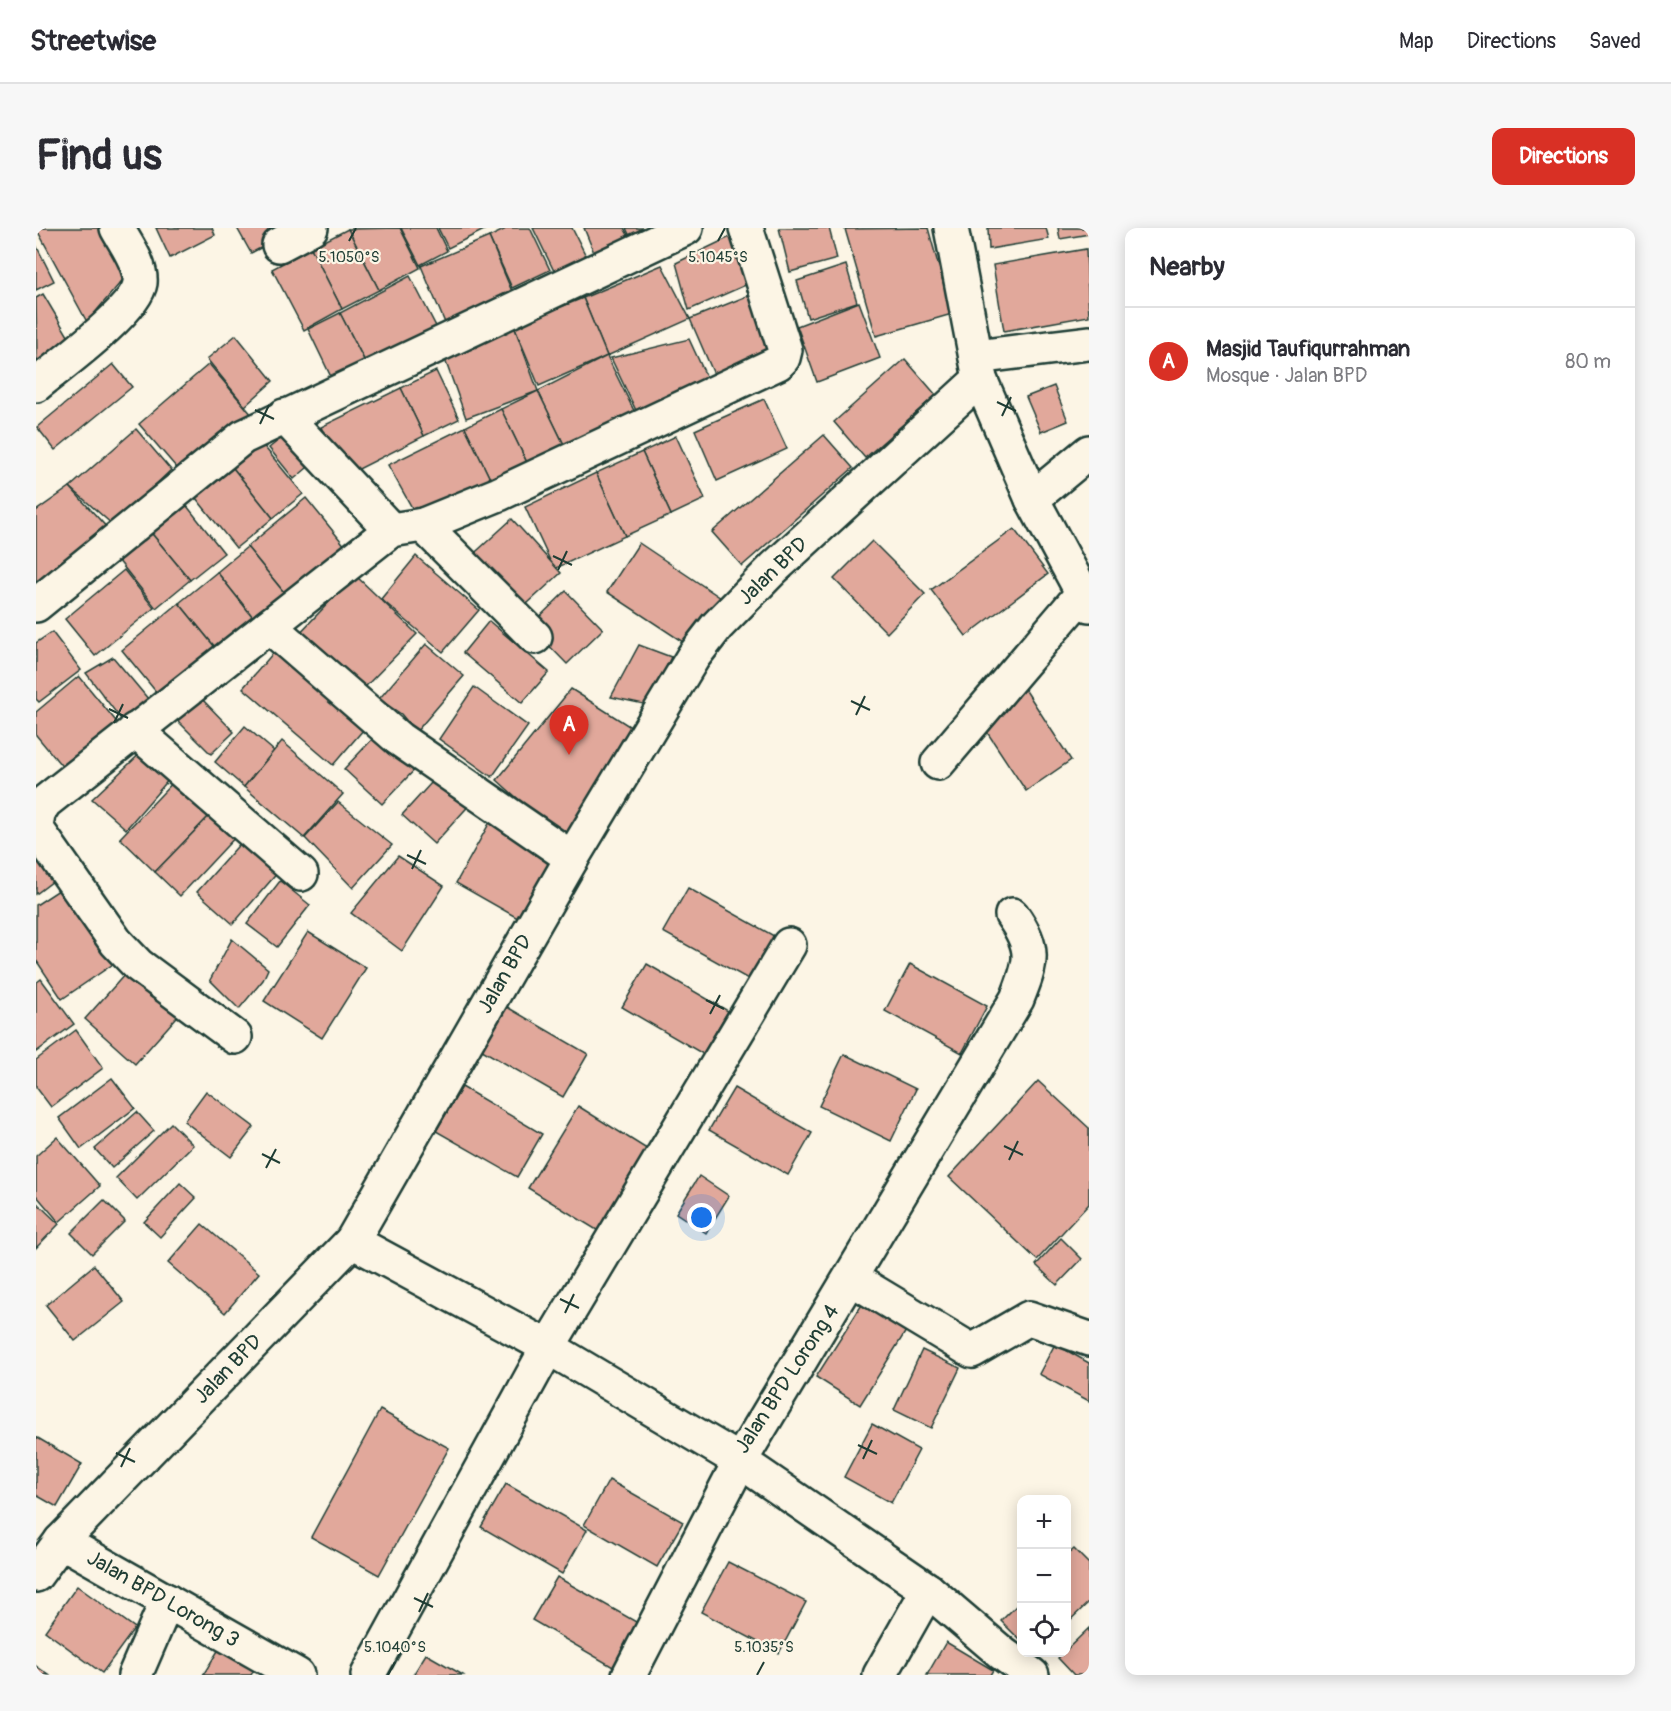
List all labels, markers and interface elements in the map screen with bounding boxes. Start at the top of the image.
text: Streetwise [30,24,156,59]
text: Map [1399,28,1434,55]
text: Directions [1467,28,1556,55]
text: Saved [1589,28,1641,55]
button: Directions [1492,128,1635,185]
text: Find us [36,130,162,182]
text: 5.1050°S [318,248,380,267]
text: 5.1045°S [688,248,748,267]
text: Nearby [1149,251,1225,283]
text: Masjid Taufiqurrahman [1206,335,1410,363]
text: A [1162,349,1175,374]
text: 80 m [1565,349,1611,374]
text: Mosque · Jalan BPD [1206,363,1367,388]
street label: Jalan BPD [732,531,814,611]
pin: A [550,706,588,755]
street label: Jalan BPD [472,930,538,1018]
your location [687,1203,716,1232]
street label: Jalan BPD Lorong 4 [729,1299,845,1459]
street label: Jalan BPD [188,1328,268,1410]
map controls [1017,1495,1071,1657]
button: + [1017,1495,1071,1549]
street label: Jalan BPD Lorong 3 [82,1544,244,1654]
button: − [1017,1549,1071,1603]
button: locate [1017,1603,1071,1657]
text: 5.1040°S [364,1638,426,1657]
text: 5.1035°S [734,1638,794,1657]

